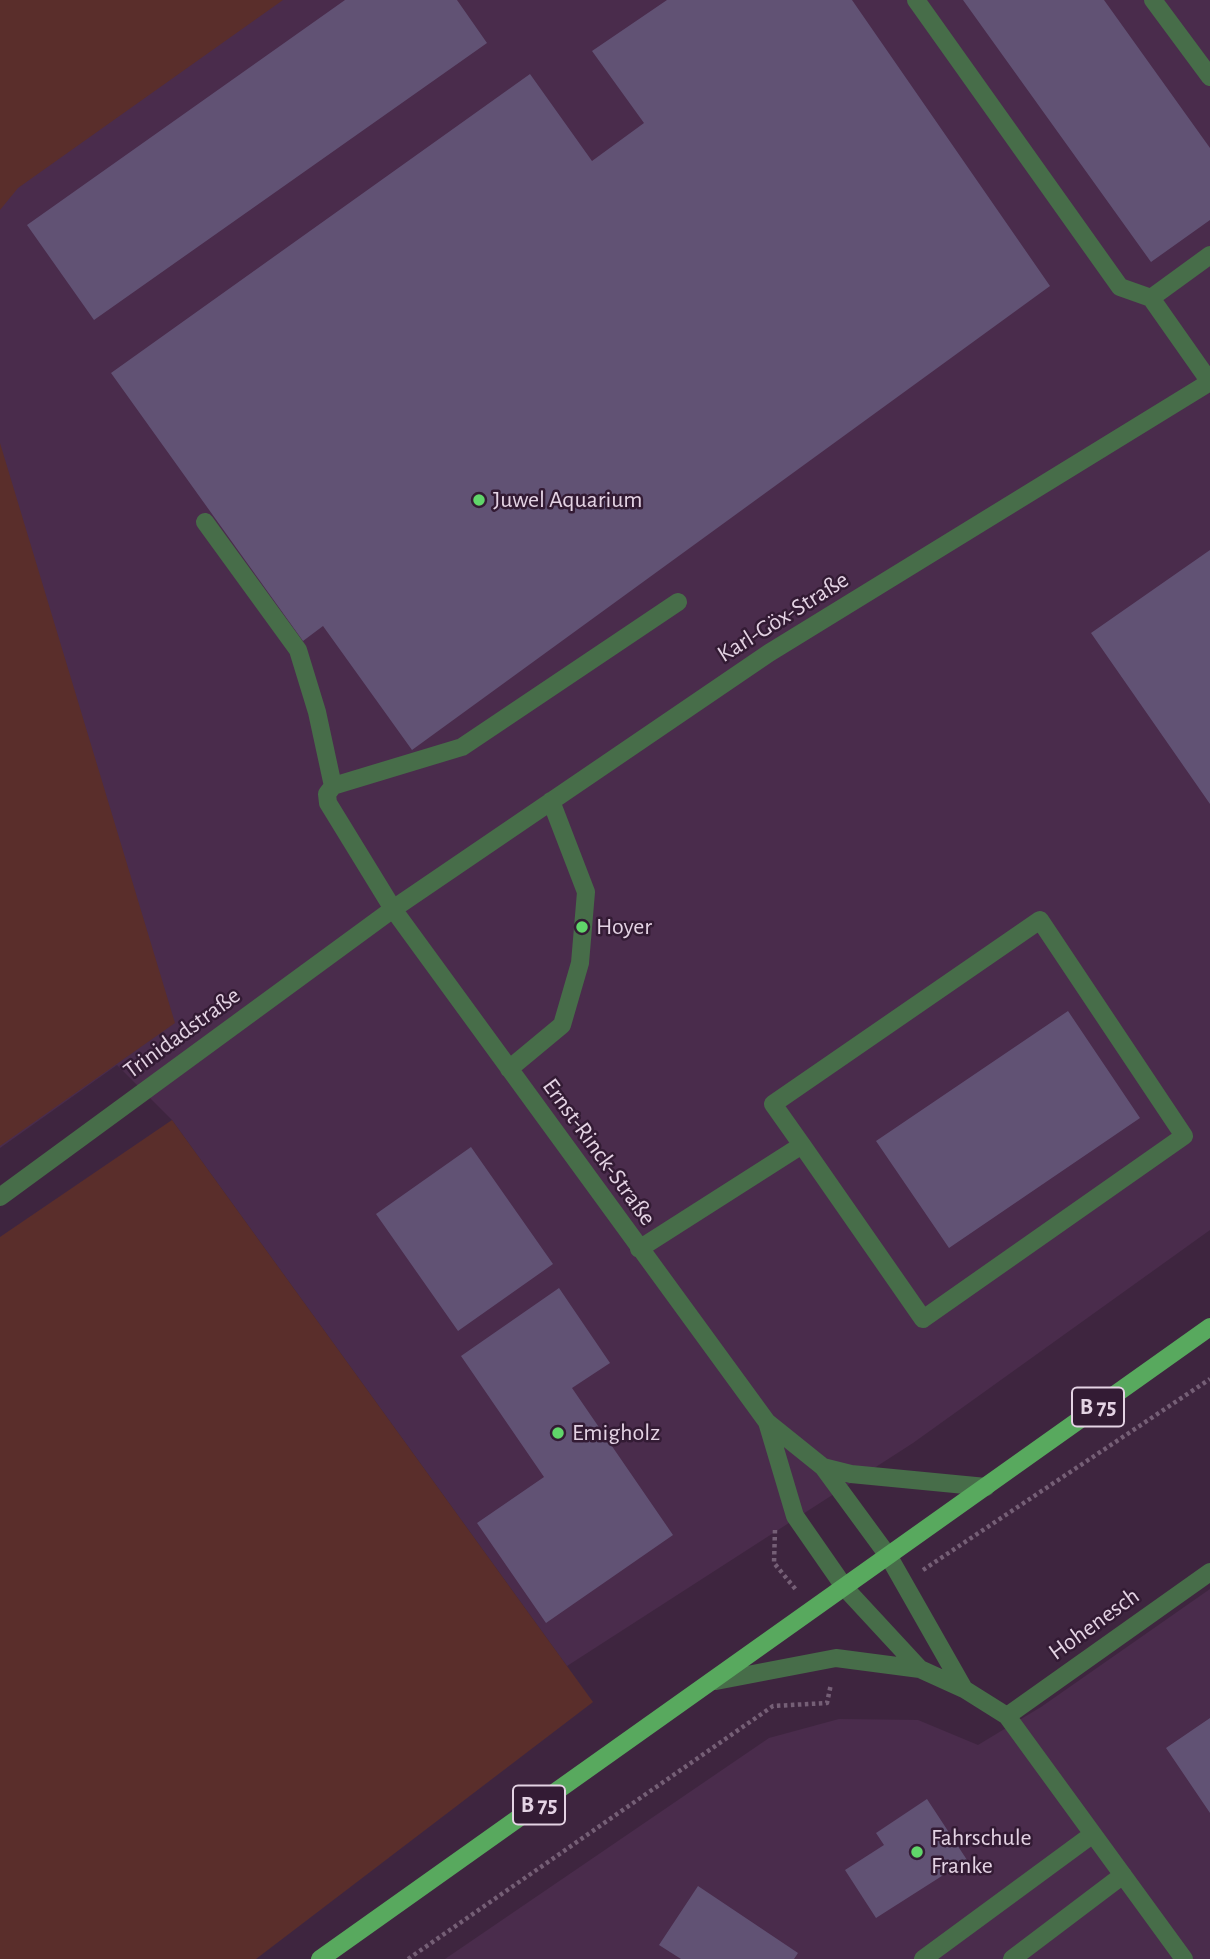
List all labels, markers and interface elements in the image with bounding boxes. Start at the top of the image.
place label: Juwel Aquarium [493,486,642,514]
marker: Juwel Aquarium [471,492,487,508]
street label: Karl-Göx-Straße [712,565,854,669]
place label: Hoyer [596,913,652,941]
marker: Hoyer [574,919,590,935]
street label: Trinidadstraße [118,981,246,1085]
street label: Ernst-Rinck-Straße [536,1073,662,1231]
road number: B 75 [1072,1388,1124,1426]
place label: Emigholz [572,1419,660,1447]
marker: Emigholz [550,1425,566,1441]
street label: Hohenesch [1043,1581,1145,1667]
road number: B 75 [513,1786,565,1824]
place label: Fahrschule Franke [931,1824,1032,1880]
marker: Fahrschule Franke [909,1844,925,1860]

